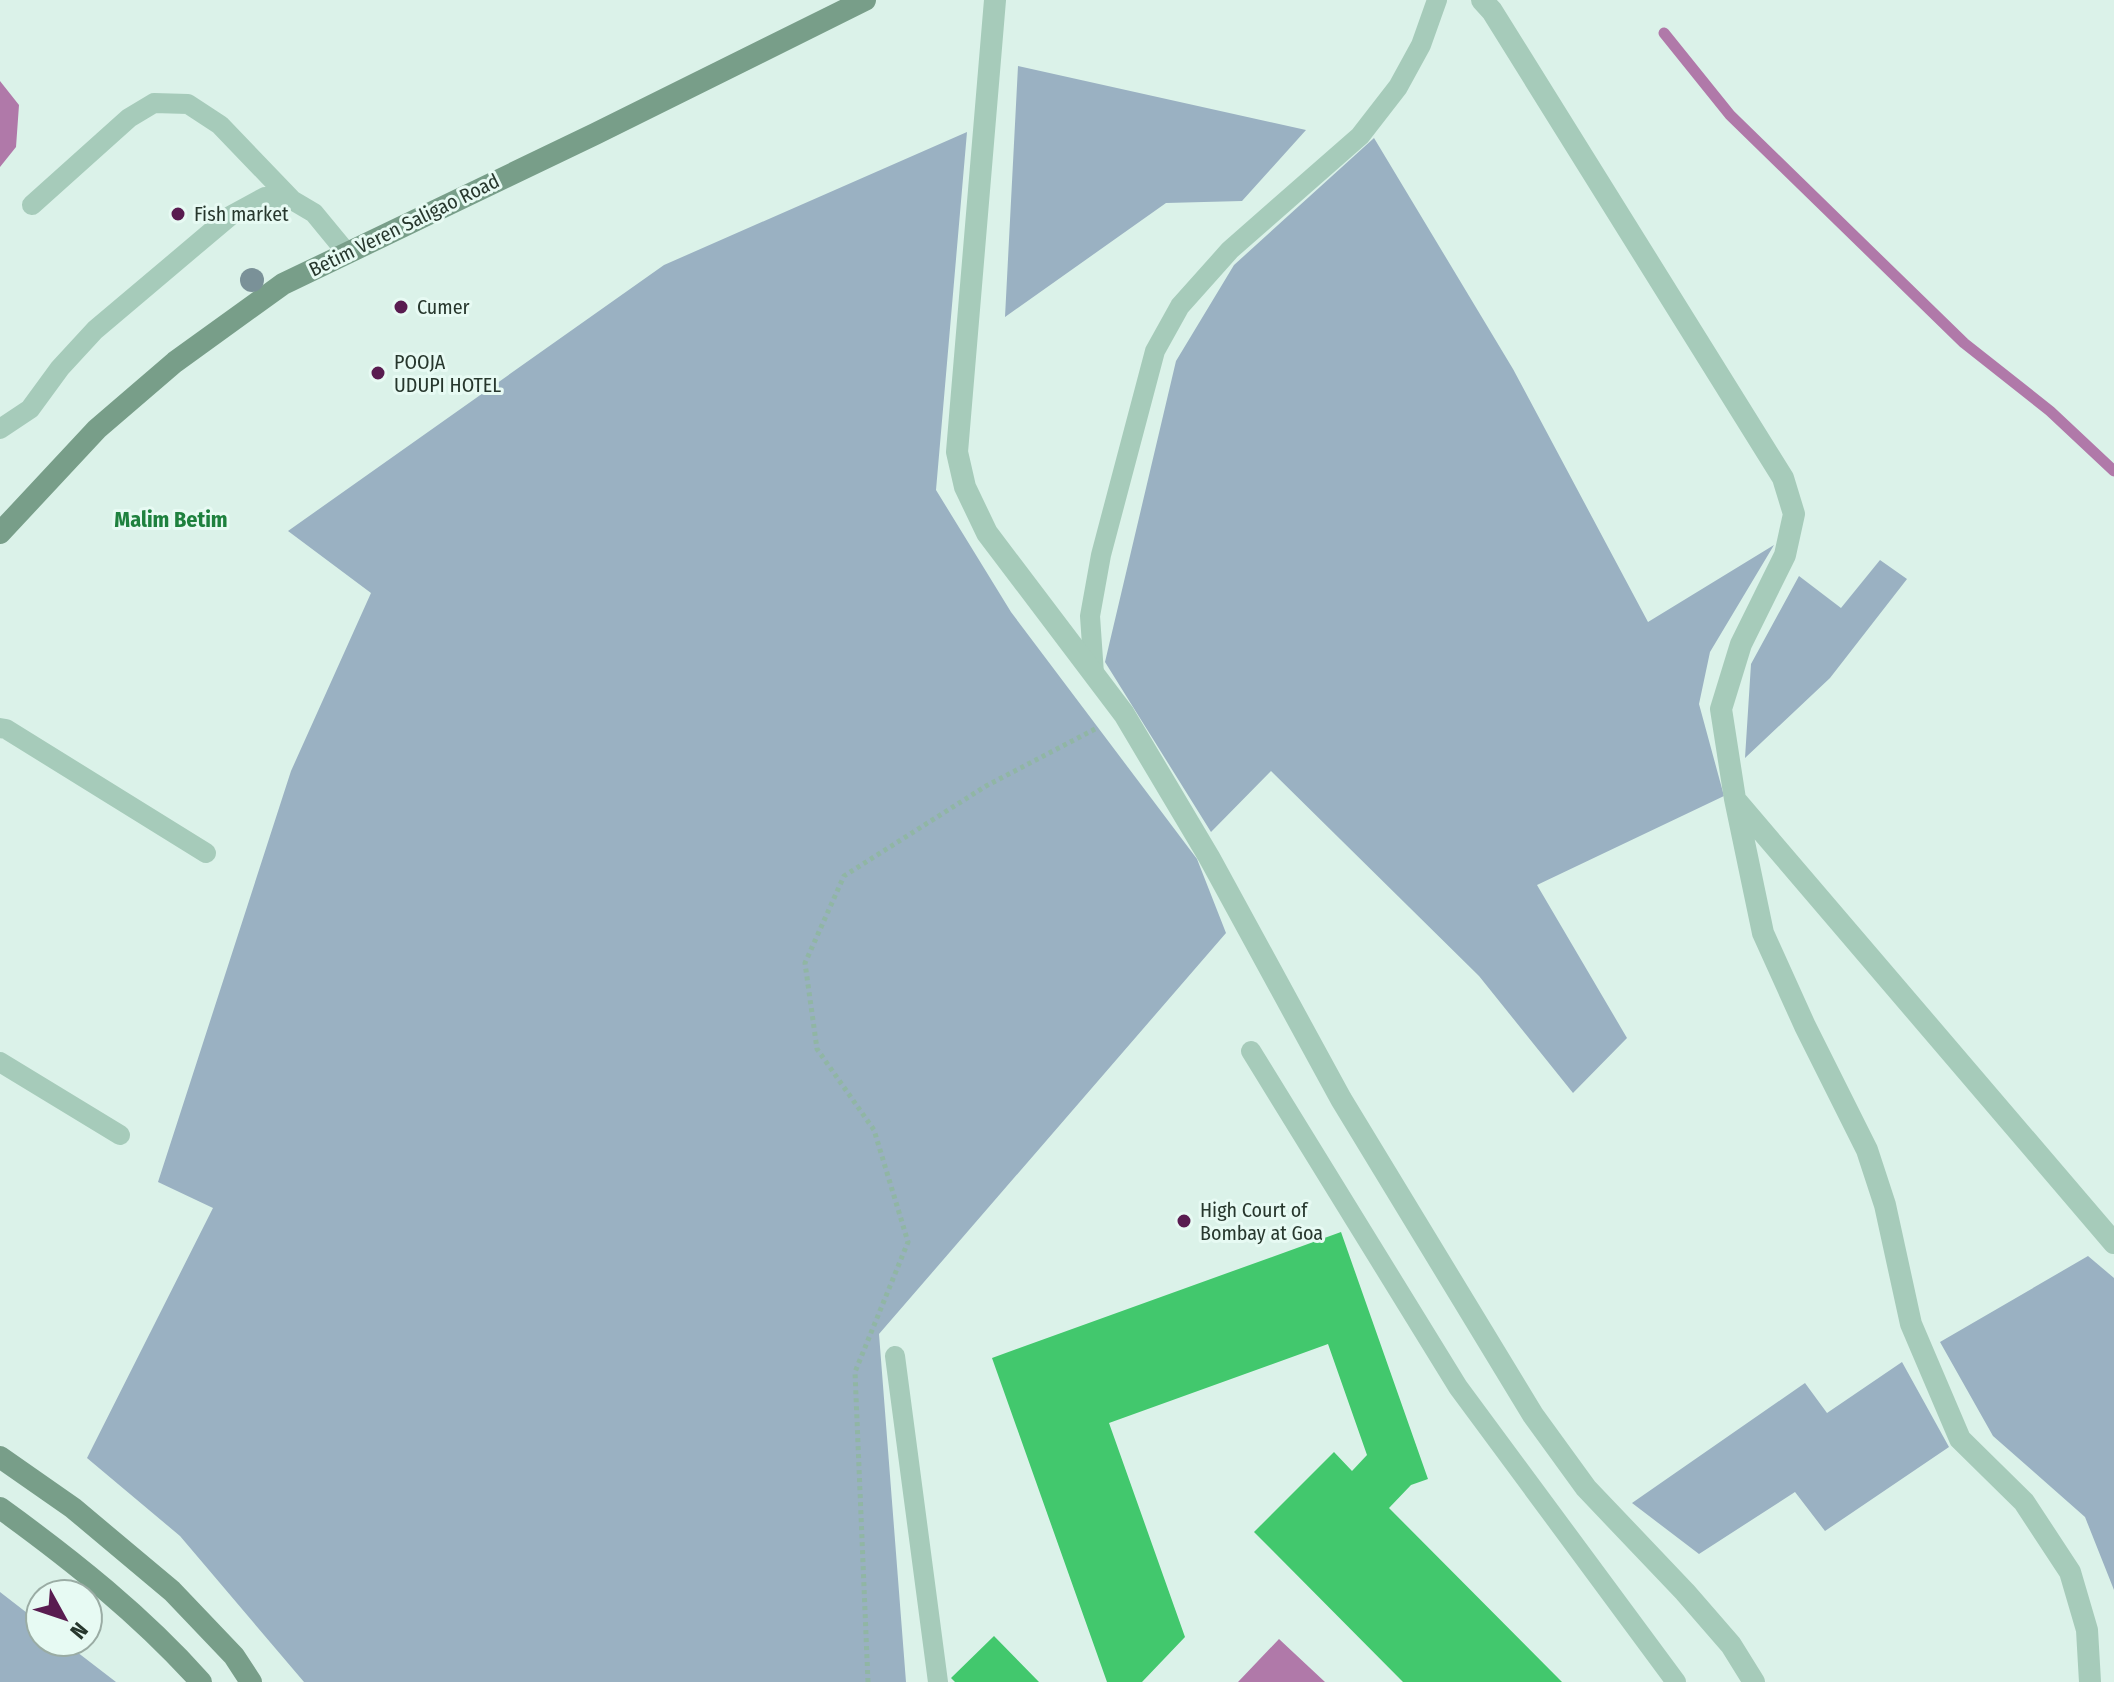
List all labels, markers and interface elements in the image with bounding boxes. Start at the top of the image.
street label: Betim Veren Saligao Road [305,168,503,282]
place label: Fish market [194,202,289,226]
marker: Fish market [169,205,187,223]
place label: Cumer [417,295,470,319]
marker: Cumer [392,298,410,316]
place label: POOJA UDUPI HOTEL [394,350,501,397]
marker: POOJA UDUPI HOTEL [369,364,387,382]
district label: Malim Betim [114,506,228,533]
place label: High Court of Bombay at Goa [1200,1198,1323,1245]
marker: High Court of Bombay at Goa [1175,1212,1193,1230]
north arrow [24,1578,104,1658]
text: N [64,1617,94,1644]

